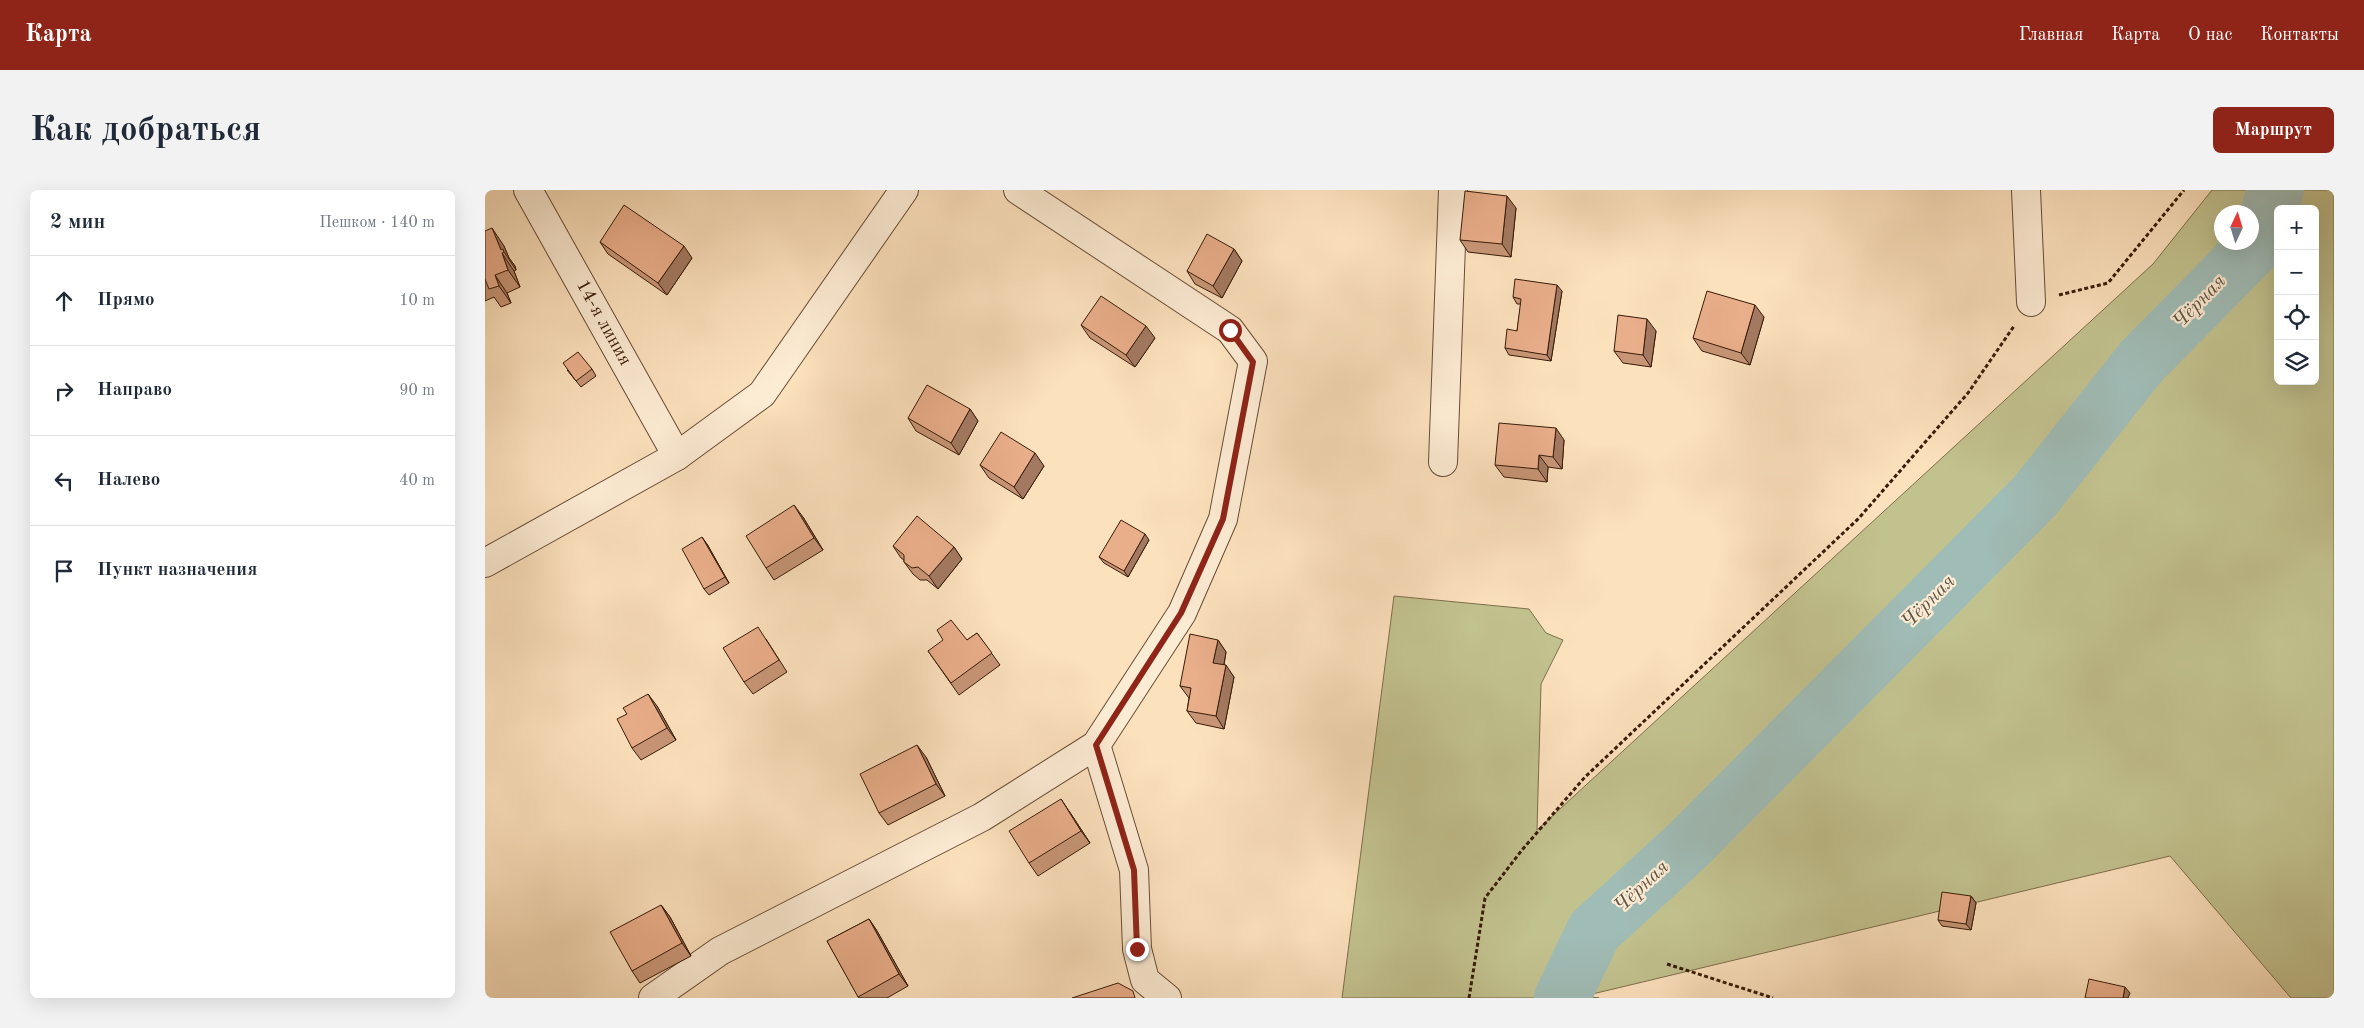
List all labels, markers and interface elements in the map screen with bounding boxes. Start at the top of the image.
text: Карта [25,23,92,47]
text: Главная [2019,26,2083,44]
text: Карта [2111,26,2160,44]
text: О нас [2188,26,2232,44]
text: Контакты [2260,26,2339,44]
button: Маршрут [2213,107,2334,153]
text: Как добраться [30,113,261,148]
north arrow [2214,205,2259,250]
map controls [2274,205,2319,385]
button: + [2274,205,2319,250]
text: 2 мин [50,212,105,233]
text: Пешком · 140 m [319,215,435,231]
button: − [2274,250,2319,295]
water label: Чёрная [2170,271,2230,333]
street label: 14-я линия [572,277,634,369]
icon: ahead [50,287,78,315]
text: Прямо [97,291,155,310]
text: 10 m [399,293,435,309]
button: locate [2274,295,2319,340]
route start [1219,319,1242,342]
button: layers [2274,340,2319,385]
icon: right [50,377,78,405]
text: Направо [97,381,172,400]
text: 90 m [399,383,435,399]
icon: left [50,467,78,495]
text: Налево [97,471,160,490]
text: 40 m [399,473,435,489]
icon: arrive [50,557,78,585]
text: Пункт назначения [97,561,257,580]
water label: Чёрная [1898,571,1960,633]
water label: Чёрная [1611,857,1673,917]
route end [1126,938,1149,961]

